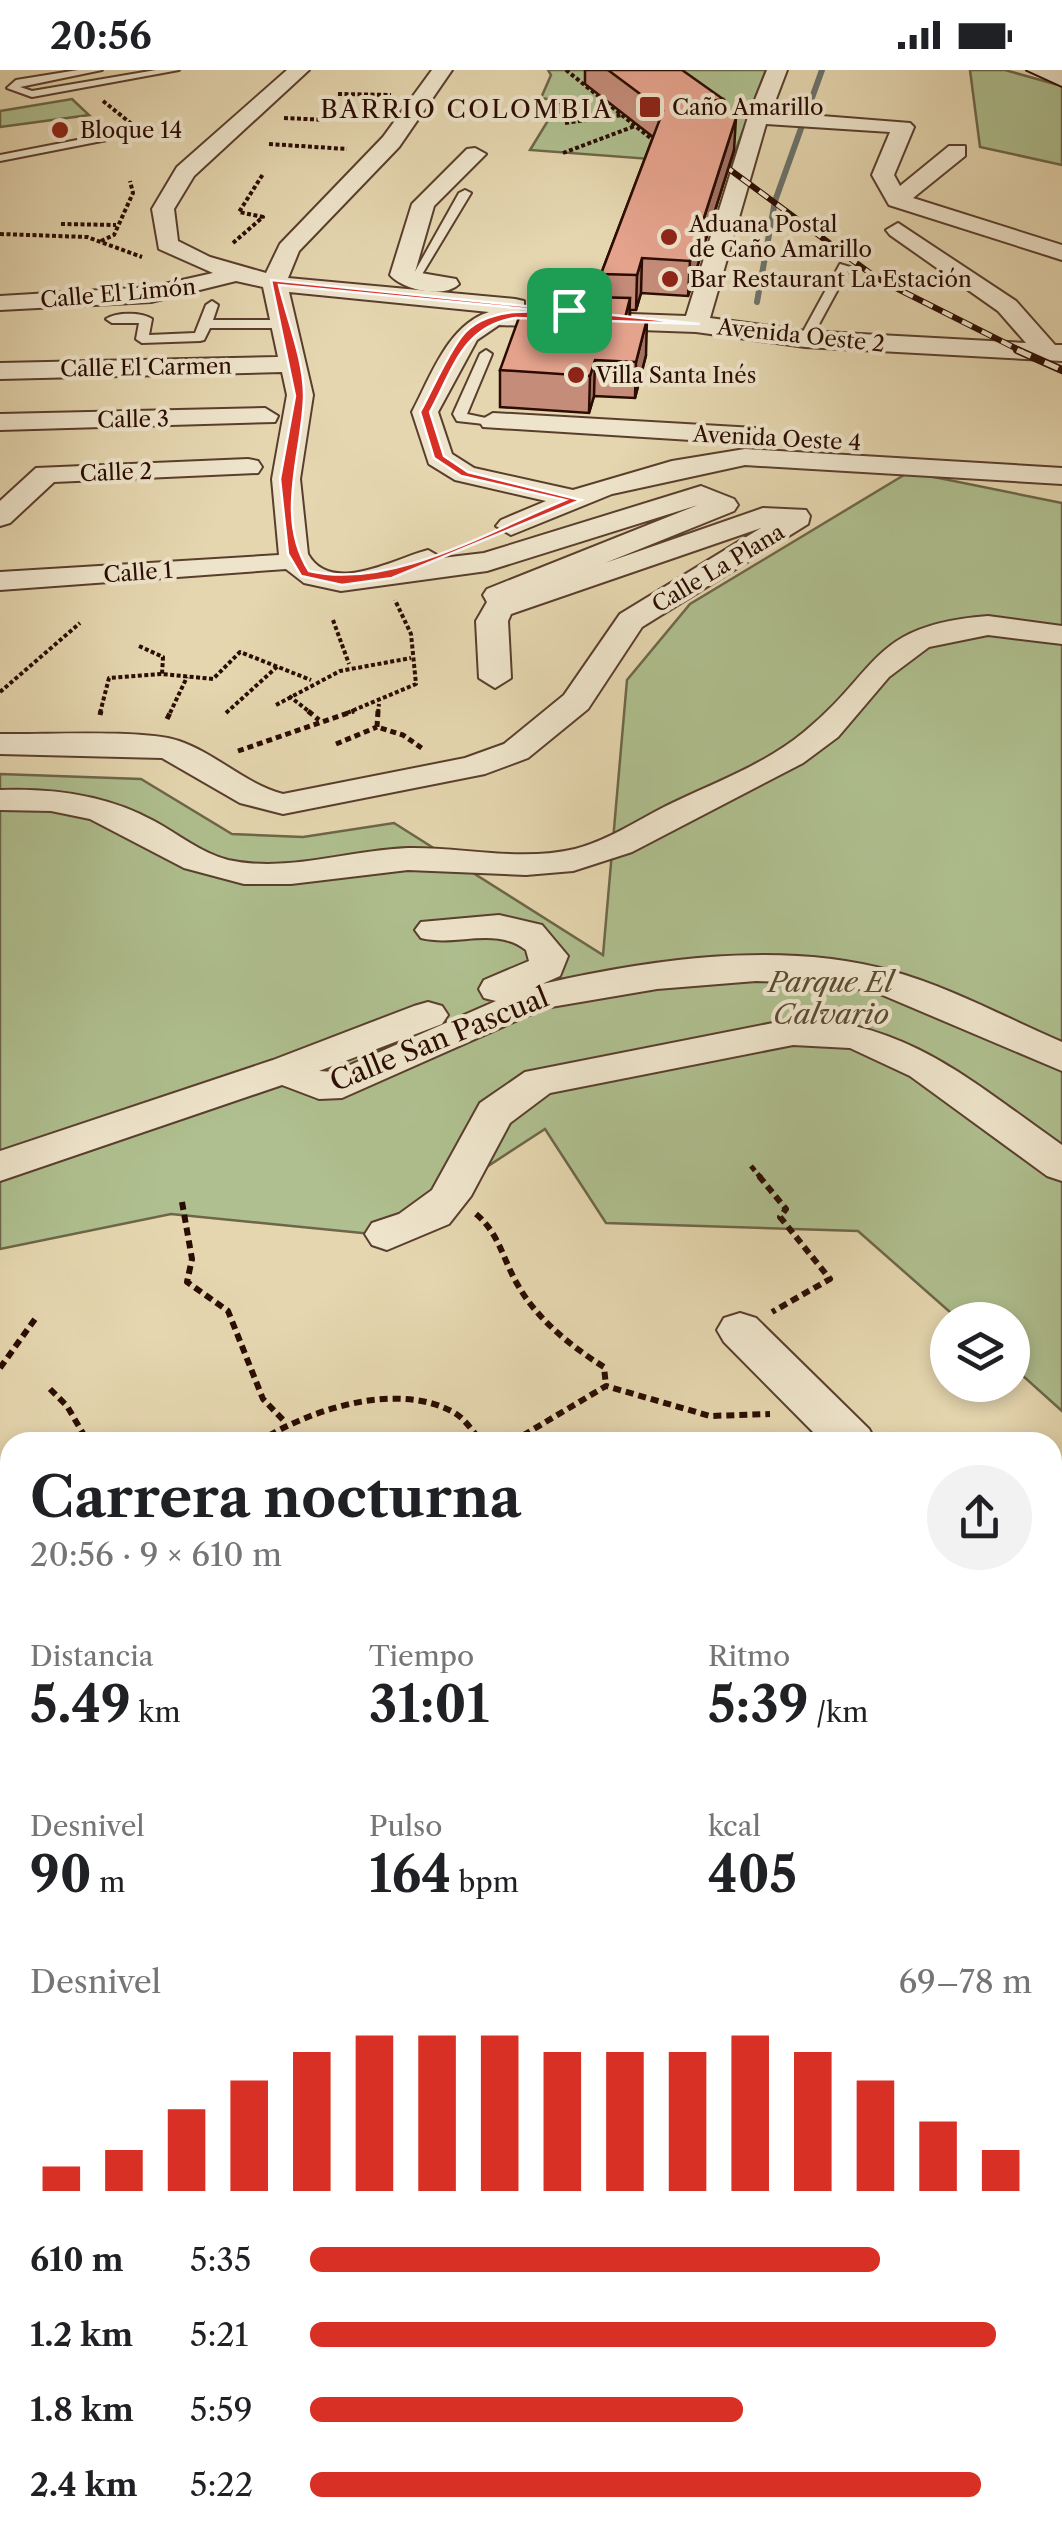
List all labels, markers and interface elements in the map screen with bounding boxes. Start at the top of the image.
text: 20:56 [50,12,152,59]
district label: BARRIO COLOMBIA [320,94,614,125]
marker: Caño Amarillo [637,94,663,120]
place label: Caño Amarillo [672,94,823,121]
place label: Bloque 14 [80,117,182,144]
marker: Bloque 14 [49,119,71,141]
place label: Aduana Postal de Caño Amarillo [688,211,872,263]
marker: Aduana Postal de Caño Amarillo [658,226,680,248]
place label: Bar Restaurant La Estación [690,266,972,293]
pin [527,268,612,353]
marker: Bar Restaurant La Estación [659,268,681,290]
street label: Calle El Limón [39,273,197,314]
icon: arrive [542,283,597,338]
street label: Avenida Oeste 2 [715,313,886,358]
street label: Calle El Carmen [60,352,232,382]
place label: Villa Santa Inés [595,362,756,389]
marker: Villa Santa Inés [565,364,587,386]
street label: Calle 3 [97,405,169,434]
street label: Avenida Oeste 4 [691,421,862,456]
street label: Calle 2 [79,458,153,487]
street label: Calle La Plana [647,518,790,618]
street label: Calle 1 [103,557,173,588]
park label: Parque El Calvario [766,965,897,1031]
street label: Calle San Pascual [325,980,553,1098]
map controls [930,1302,1030,1402]
button: layers [930,1302,1030,1402]
text: Carrera nocturna [30,1464,521,1531]
button: share [927,1465,1032,1570]
text: 20:56 · 9 × 610 m [30,1535,282,1574]
text: Distancia [30,1639,153,1673]
text: Tiempo [369,1639,474,1673]
text: Ritmo [708,1639,790,1673]
text: 5.49 [30,1673,131,1735]
text: 31:01 [369,1673,489,1735]
text: 5:39 [708,1673,809,1735]
text: km [131,1695,181,1729]
text: /km [809,1695,868,1729]
text: Desnivel [30,1809,145,1843]
text: Pulso [369,1809,442,1843]
text: kcal [708,1809,761,1843]
text: 90 [30,1843,92,1905]
text: 164 [369,1843,451,1905]
text: 405 [708,1843,797,1905]
text: m [92,1865,125,1899]
text: bpm [451,1865,519,1899]
text: Desnivel [30,1962,161,2001]
text: 69–78 m [898,1962,1032,2001]
text: 610 m [30,2240,124,2279]
text: 5:35 [190,2240,251,2279]
text: 1.2 km [30,2315,133,2354]
text: 5:21 [190,2315,248,2354]
text: 1.8 km [30,2390,134,2429]
text: 5:59 [190,2390,252,2429]
text: 2.4 km [30,2465,138,2504]
text: 5:22 [190,2465,253,2504]

